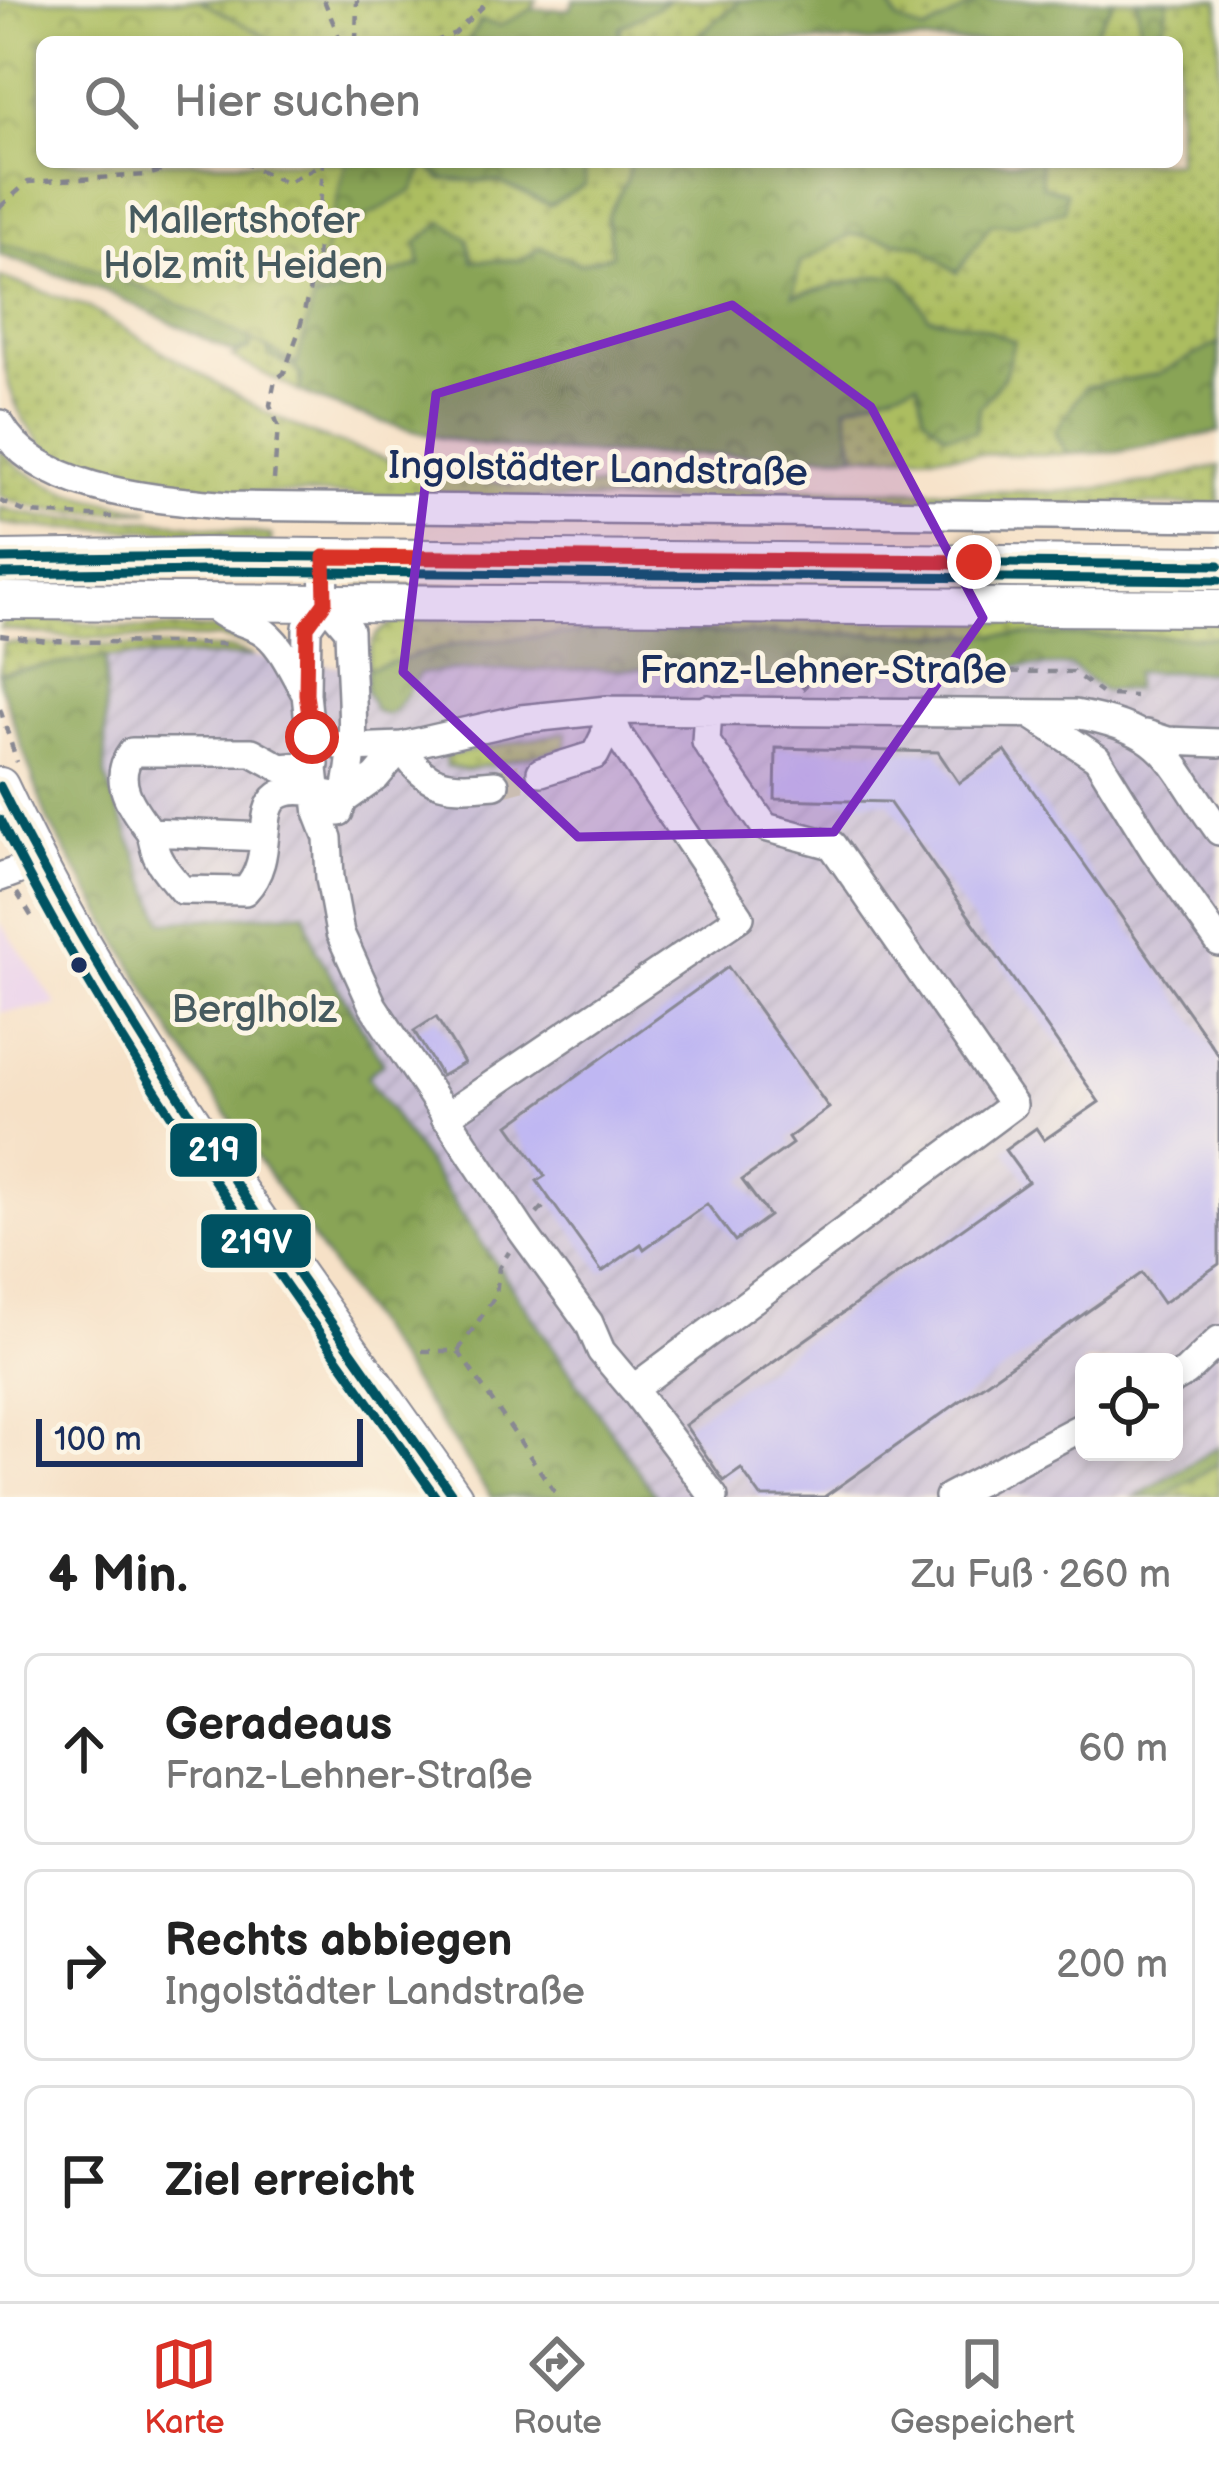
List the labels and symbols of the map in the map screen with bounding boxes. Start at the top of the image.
park label: Mallertshofer Holz mit Heiden [103,198,383,290]
street label: Ingolstädter Landstraße [388,443,808,497]
route end [947,535,1001,589]
street label: Franz-Lehner-Straße [639,648,1007,695]
route start [285,710,339,764]
unlabelled marker [68,954,90,976]
park label: Berglholz [171,987,337,1034]
line badge: 219 [168,1121,259,1179]
text: 219 [188,1131,240,1171]
line badge: 219V [199,1212,313,1270]
text: 219V [220,1223,293,1263]
scale bar [36,1413,363,1466]

